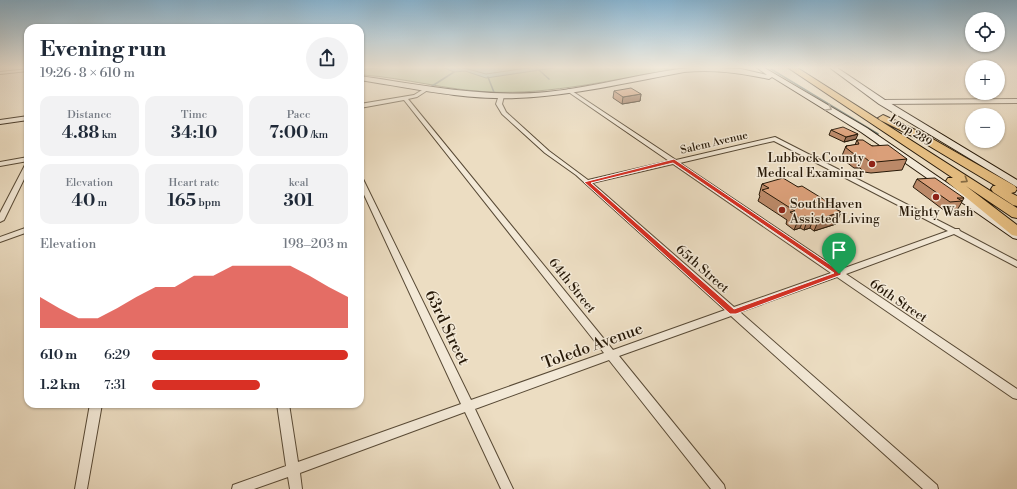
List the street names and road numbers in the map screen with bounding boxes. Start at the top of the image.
street label: Loop 289 [887,112,935,150]
street label: Salem Avenue [679,128,750,158]
street label: 65th Street [672,241,733,297]
street label: 64th Street [545,255,600,317]
street label: 66th Street [867,276,931,326]
street label: 63rd Street [420,287,474,369]
street label: Toledo Avenue [539,318,645,373]

